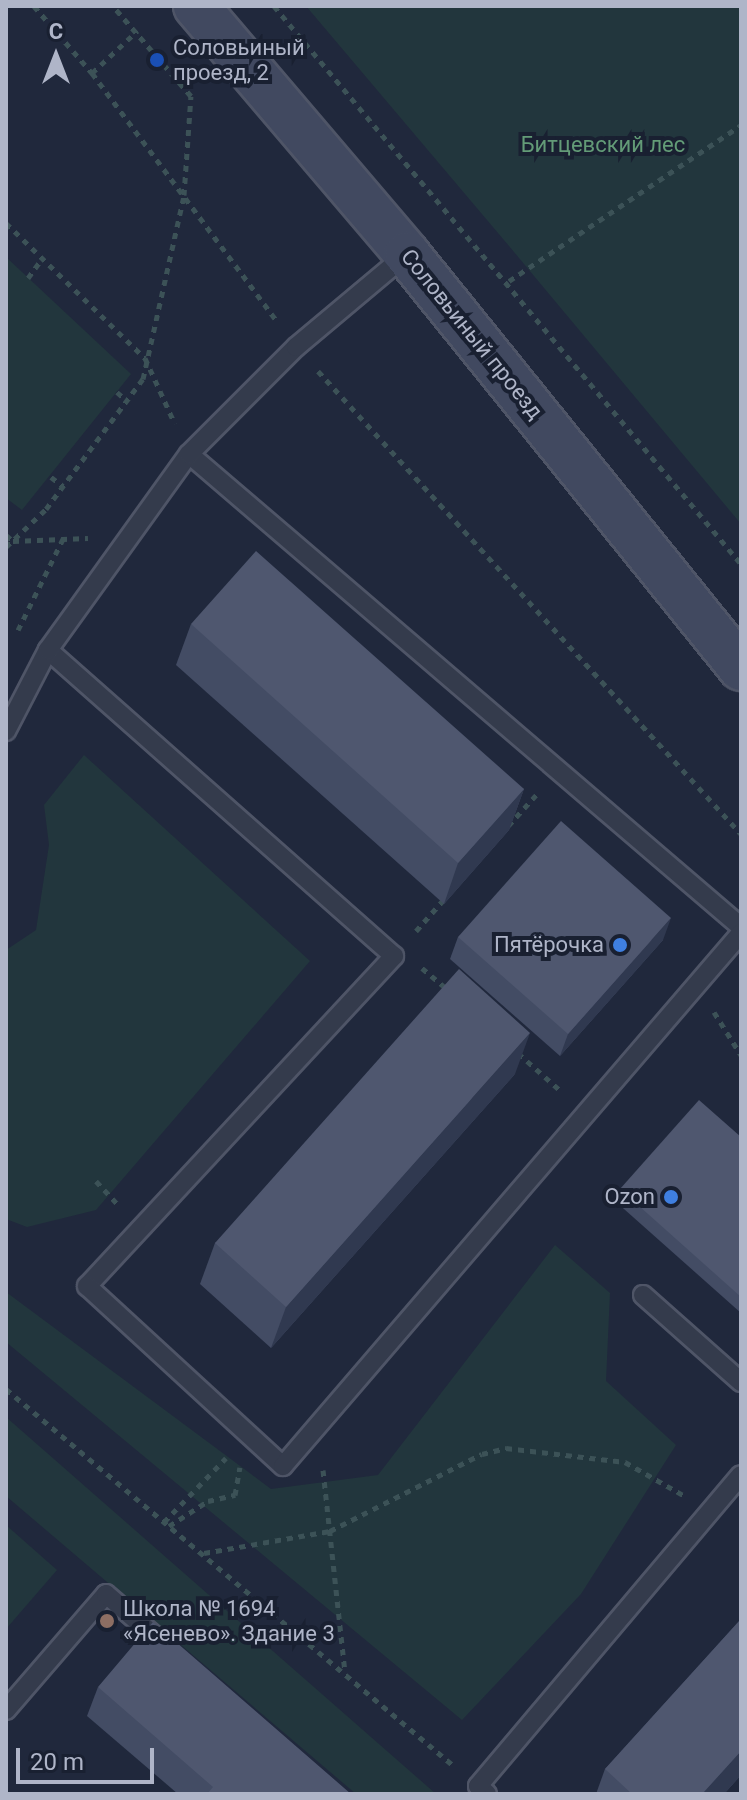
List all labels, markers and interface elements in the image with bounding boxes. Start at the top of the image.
north arrow [16,16,96,96]
text: С [49,19,63,44]
place label: Соловьиный проезд, 2 [173,34,305,86]
marker: Соловьиный проезд, 2 [148,51,166,69]
park label: Битцевский лес [521,132,685,158]
street label: Соловьиный проезд [395,244,549,424]
place label: Пятёрочка [494,932,604,958]
marker: Пятёрочка [611,936,629,954]
place label: Ozon [604,1184,655,1210]
marker: Ozon [662,1188,680,1206]
place label: Школа № 1694 «Ясенево». Здание 3 [123,1595,335,1646]
marker: Школа № 1694 «Ясенево». Здание 3 [98,1612,116,1630]
scale bar [20,1732,158,1782]
text: 20 m [30,1748,84,1776]

